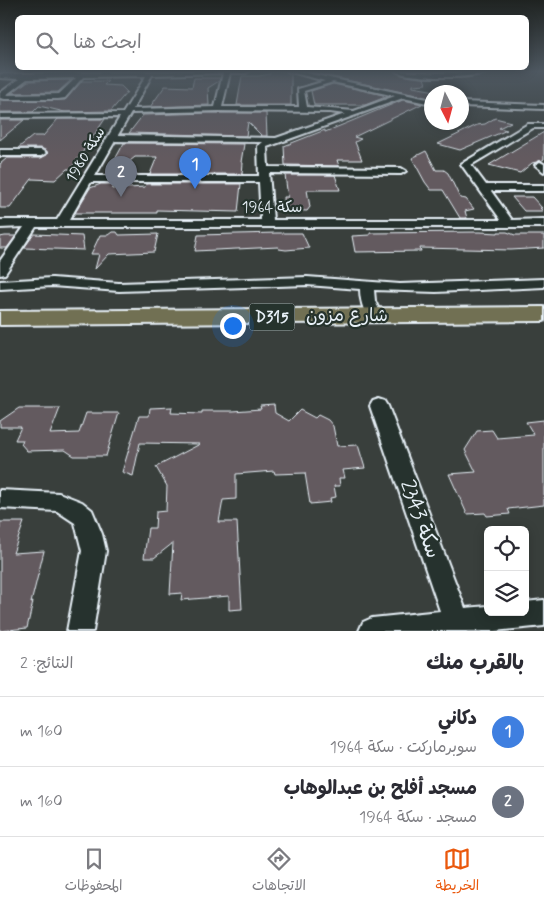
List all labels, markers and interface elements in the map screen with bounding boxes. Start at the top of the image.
search box [15,15,529,70]
icon: search [33,29,61,57]
text: ابحث هنا [73,30,142,55]
north arrow [424,85,469,130]
street label: سكة 1980 [62,124,110,186]
pin: 1 [179,148,211,189]
pin: 2 [105,156,137,197]
street label: سكة 1964 [242,198,302,218]
road number: D315 [250,304,294,330]
street label: شارع مزون [306,304,388,328]
your location [220,313,246,339]
street label: سكة 2343 [393,476,447,562]
map controls [484,526,529,616]
button: locate [484,526,529,571]
button: layers [484,571,529,616]
text: بالقرب منك [426,649,524,677]
text: النتائج: 2 [20,653,73,674]
text: دكاني [438,706,477,731]
text: 160 m [20,721,63,742]
text: 1 [504,721,512,742]
text: سوبرماركت · سكة 1964 [330,737,477,758]
text: مسجد أفلح بن عبدالوهاب [284,776,477,801]
text: 160 m [20,791,63,812]
text: 2 [504,791,512,812]
text: مسجد · سكة 1964 [359,807,477,828]
tab: المحفوظات [65,845,122,898]
tab: الاتجاهات [252,845,306,898]
tab: الخريطة [436,845,479,898]

